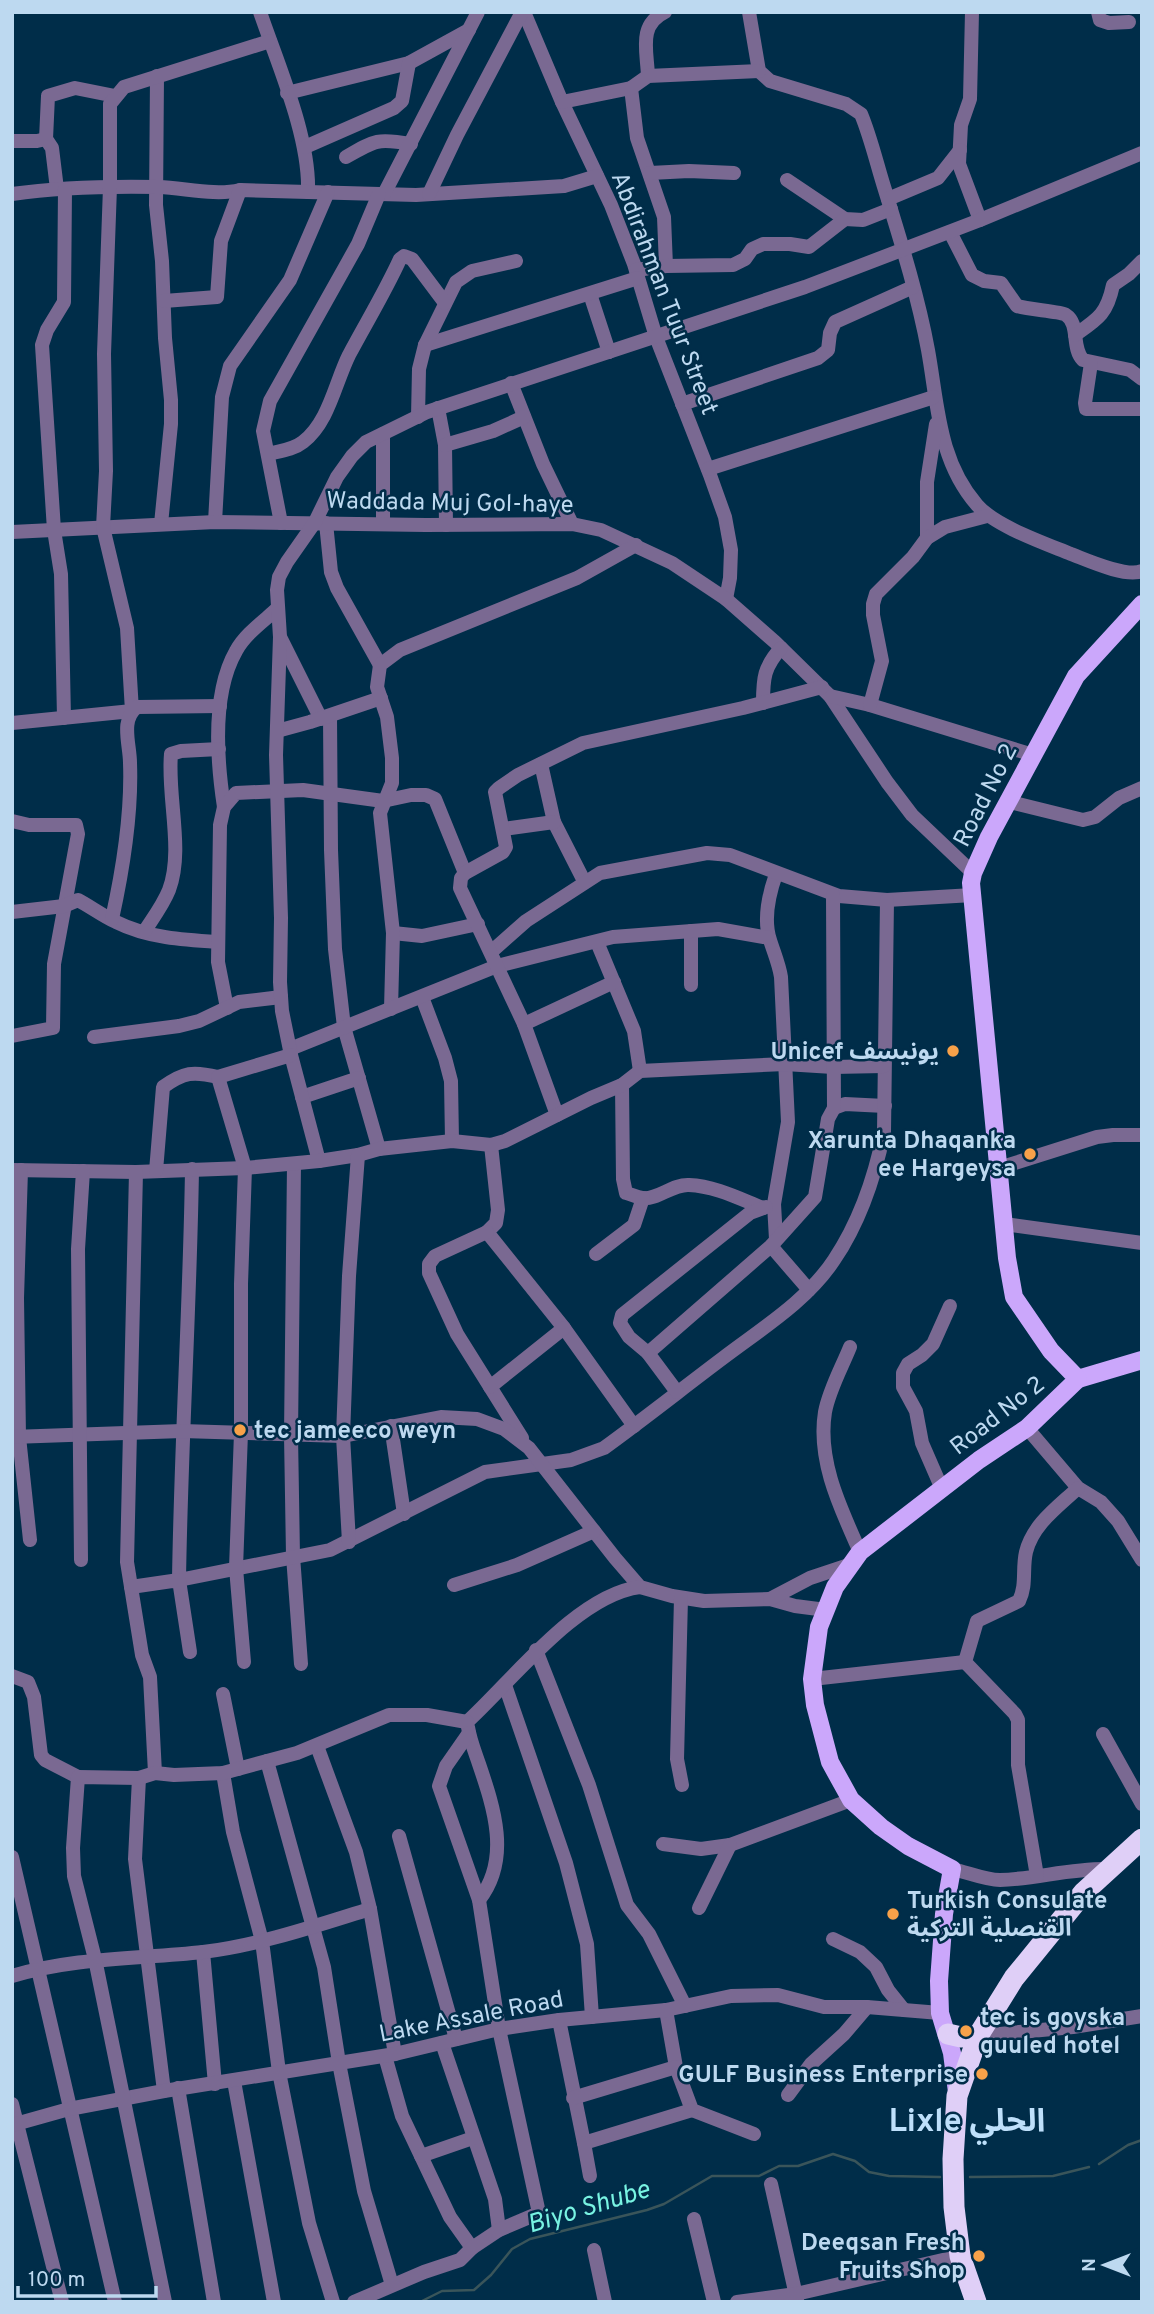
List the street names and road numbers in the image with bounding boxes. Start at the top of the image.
street label: Abdirahman Tuur Street [603,168,723,419]
street label: Waddada Muj Gol-haye [326,487,574,521]
street label: Road No 2 [948,739,1026,853]
street label: Road No 2 [945,1370,1052,1463]
street label: Lake Assale Road [377,1985,566,2051]

